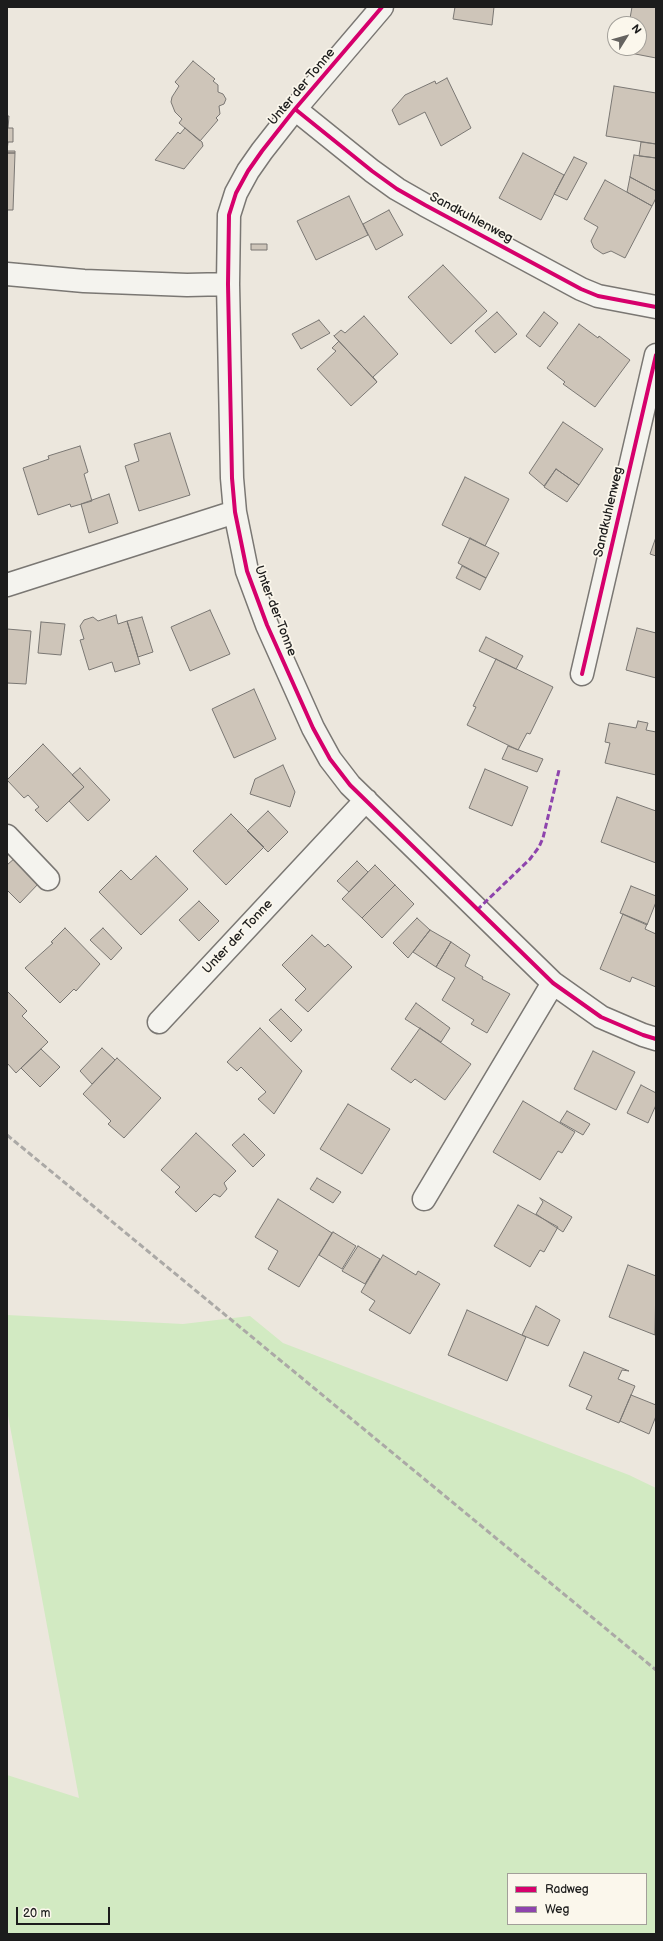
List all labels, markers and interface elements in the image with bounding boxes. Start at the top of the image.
north arrow [607,16,647,56]
text: N [629,22,644,36]
street label: Unter der Tonne [265,45,339,129]
street label: Sandkuhlenweg [427,189,515,247]
street label: Sandkuhlenweg [591,465,627,559]
street label: Unter der Tonne [251,563,299,659]
street label: Unter der Tonne [200,897,276,977]
legend [507,1873,647,1925]
text: Radweg [545,1882,589,1897]
scale bar [18,1899,112,1925]
text: Weg [545,1902,569,1917]
text: 20 m [23,1906,50,1921]

